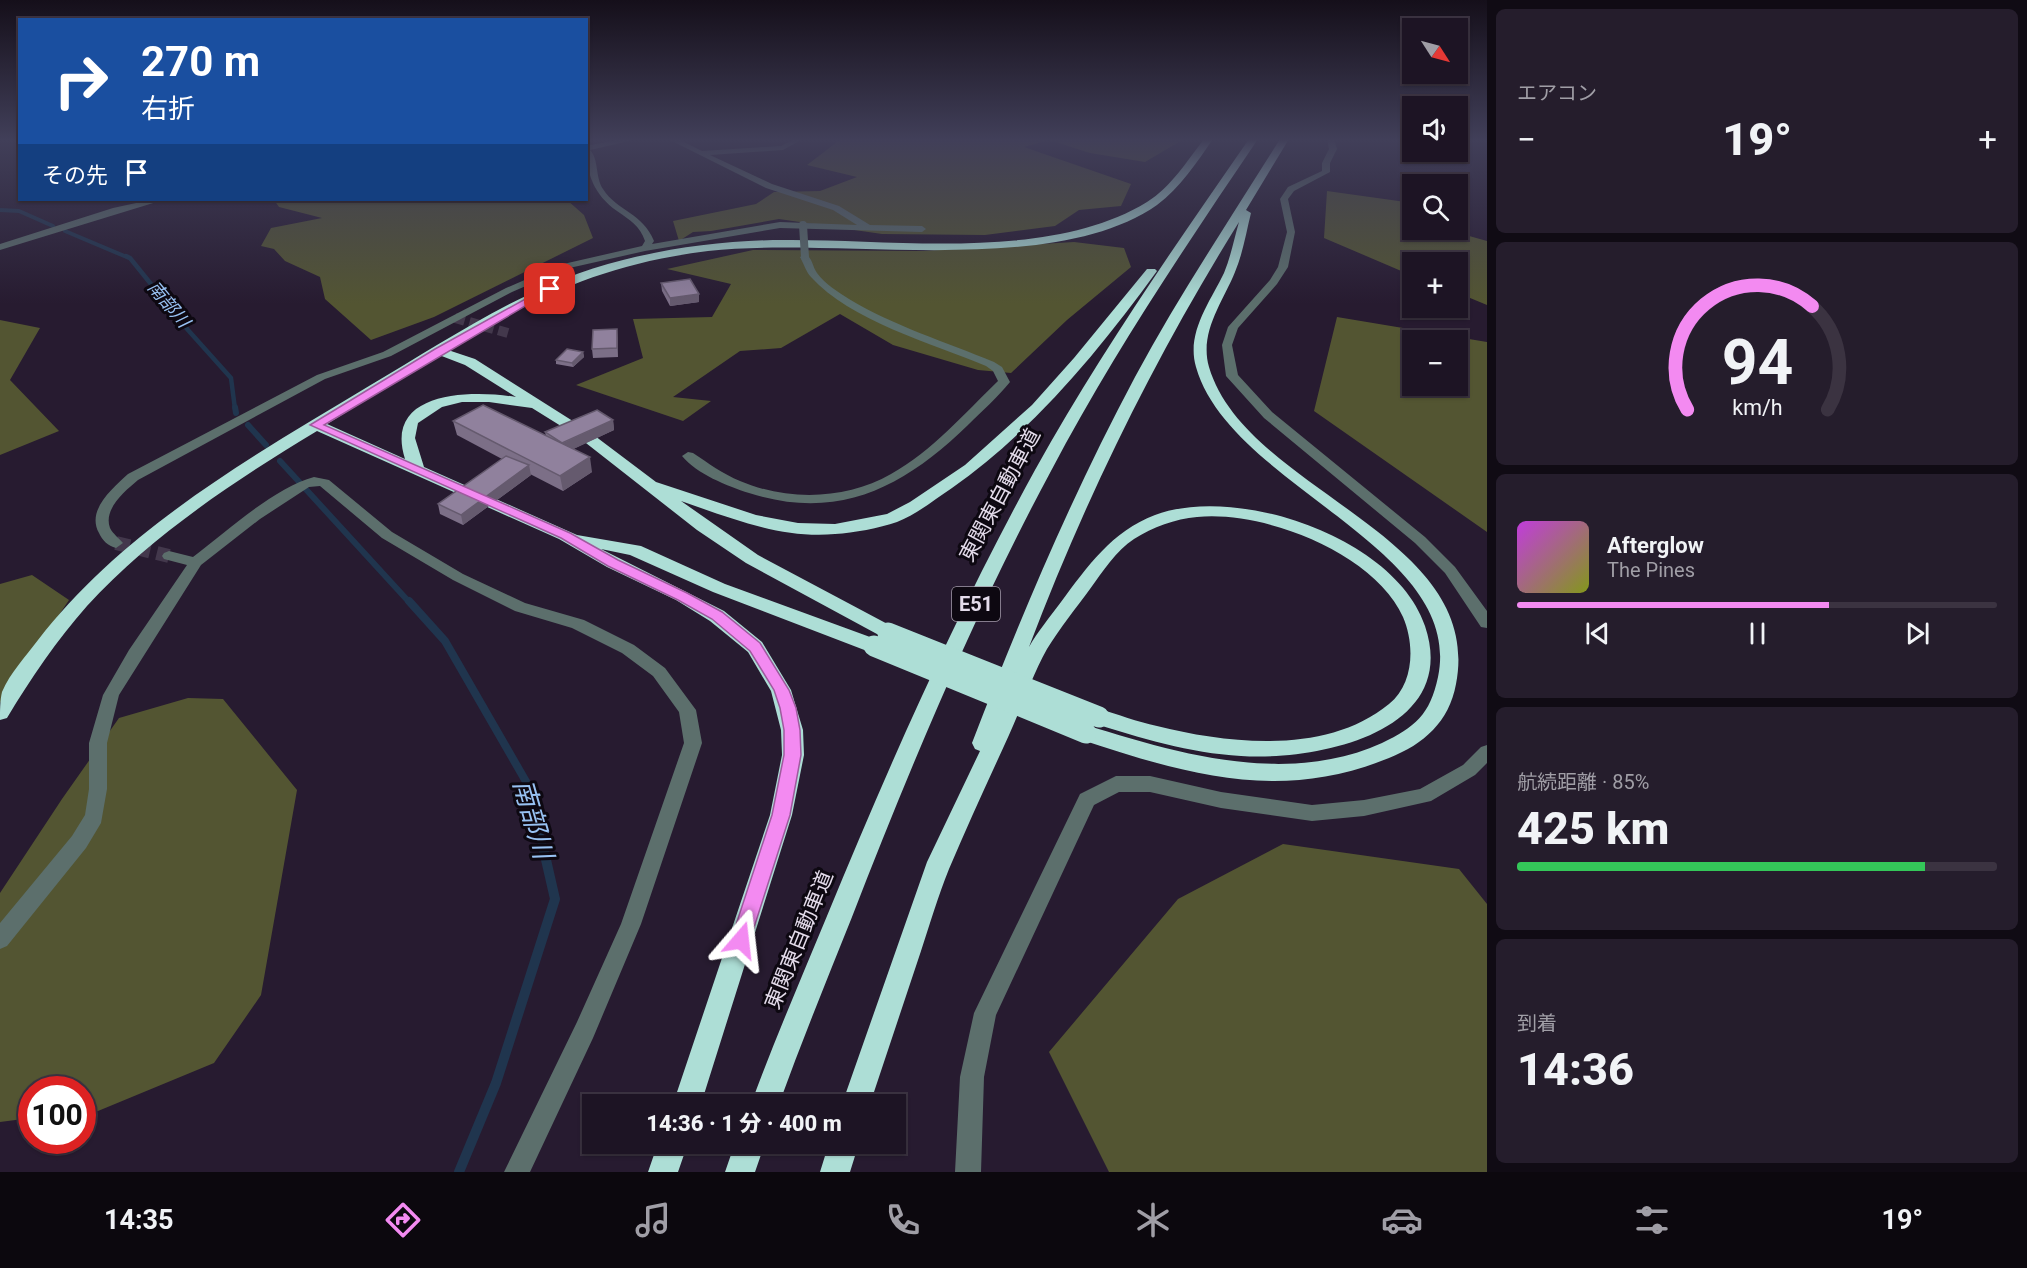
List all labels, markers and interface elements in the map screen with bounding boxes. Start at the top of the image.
north arrow [1402,18,1468,84]
map controls [1402,18,1468,396]
text: 270 m [141,37,260,86]
icon: right [42,42,120,120]
text: エアコン [1517,81,1597,105]
text: 右折 [141,93,195,125]
button: sound [1402,96,1468,162]
text: 19° [1722,113,1792,166]
text: − [1517,120,1536,159]
text: + [1978,120,1997,159]
icon: arrive [120,156,153,189]
text: その先 [42,163,108,188]
button: search [1402,174,1468,240]
button: + [1402,252,1468,318]
pin [524,263,575,314]
icon: arrive [533,272,566,305]
water label: 南部川 [144,277,196,333]
text: 94 [1721,327,1793,400]
button: − [1402,330,1468,396]
text: km/h [1732,396,1782,421]
street label: 東関東自動車道 [955,424,1045,566]
text: Afterglow [1607,533,1704,558]
text: The Pines [1607,558,1695,582]
road number: E51 [952,587,1000,621]
icon: previous [1581,617,1614,650]
icon: pause [1741,617,1774,650]
icon: next [1901,617,1934,650]
text: 航続距離 · 85% [1517,770,1649,794]
water label: 南部川 [506,776,560,865]
text: 425 km [1517,802,1669,855]
street label: 東関東自動車道 [760,867,838,1013]
position arrow [709,908,773,972]
text: 到着 [1517,1011,1557,1035]
text: 14:36 [1517,1043,1634,1096]
speed limit sign: 100 [18,1076,96,1154]
text: 14:36 · 1 分 · 400 m [646,1111,842,1136]
icon: directions [382,1199,424,1241]
icon: music [632,1199,674,1241]
icon: phone [882,1199,924,1241]
icon: climate [1132,1199,1174,1241]
icon: car [1381,1199,1423,1241]
icon: filters [1631,1199,1673,1241]
text: 14:35 [104,1204,174,1236]
text: 19° [1881,1204,1923,1236]

